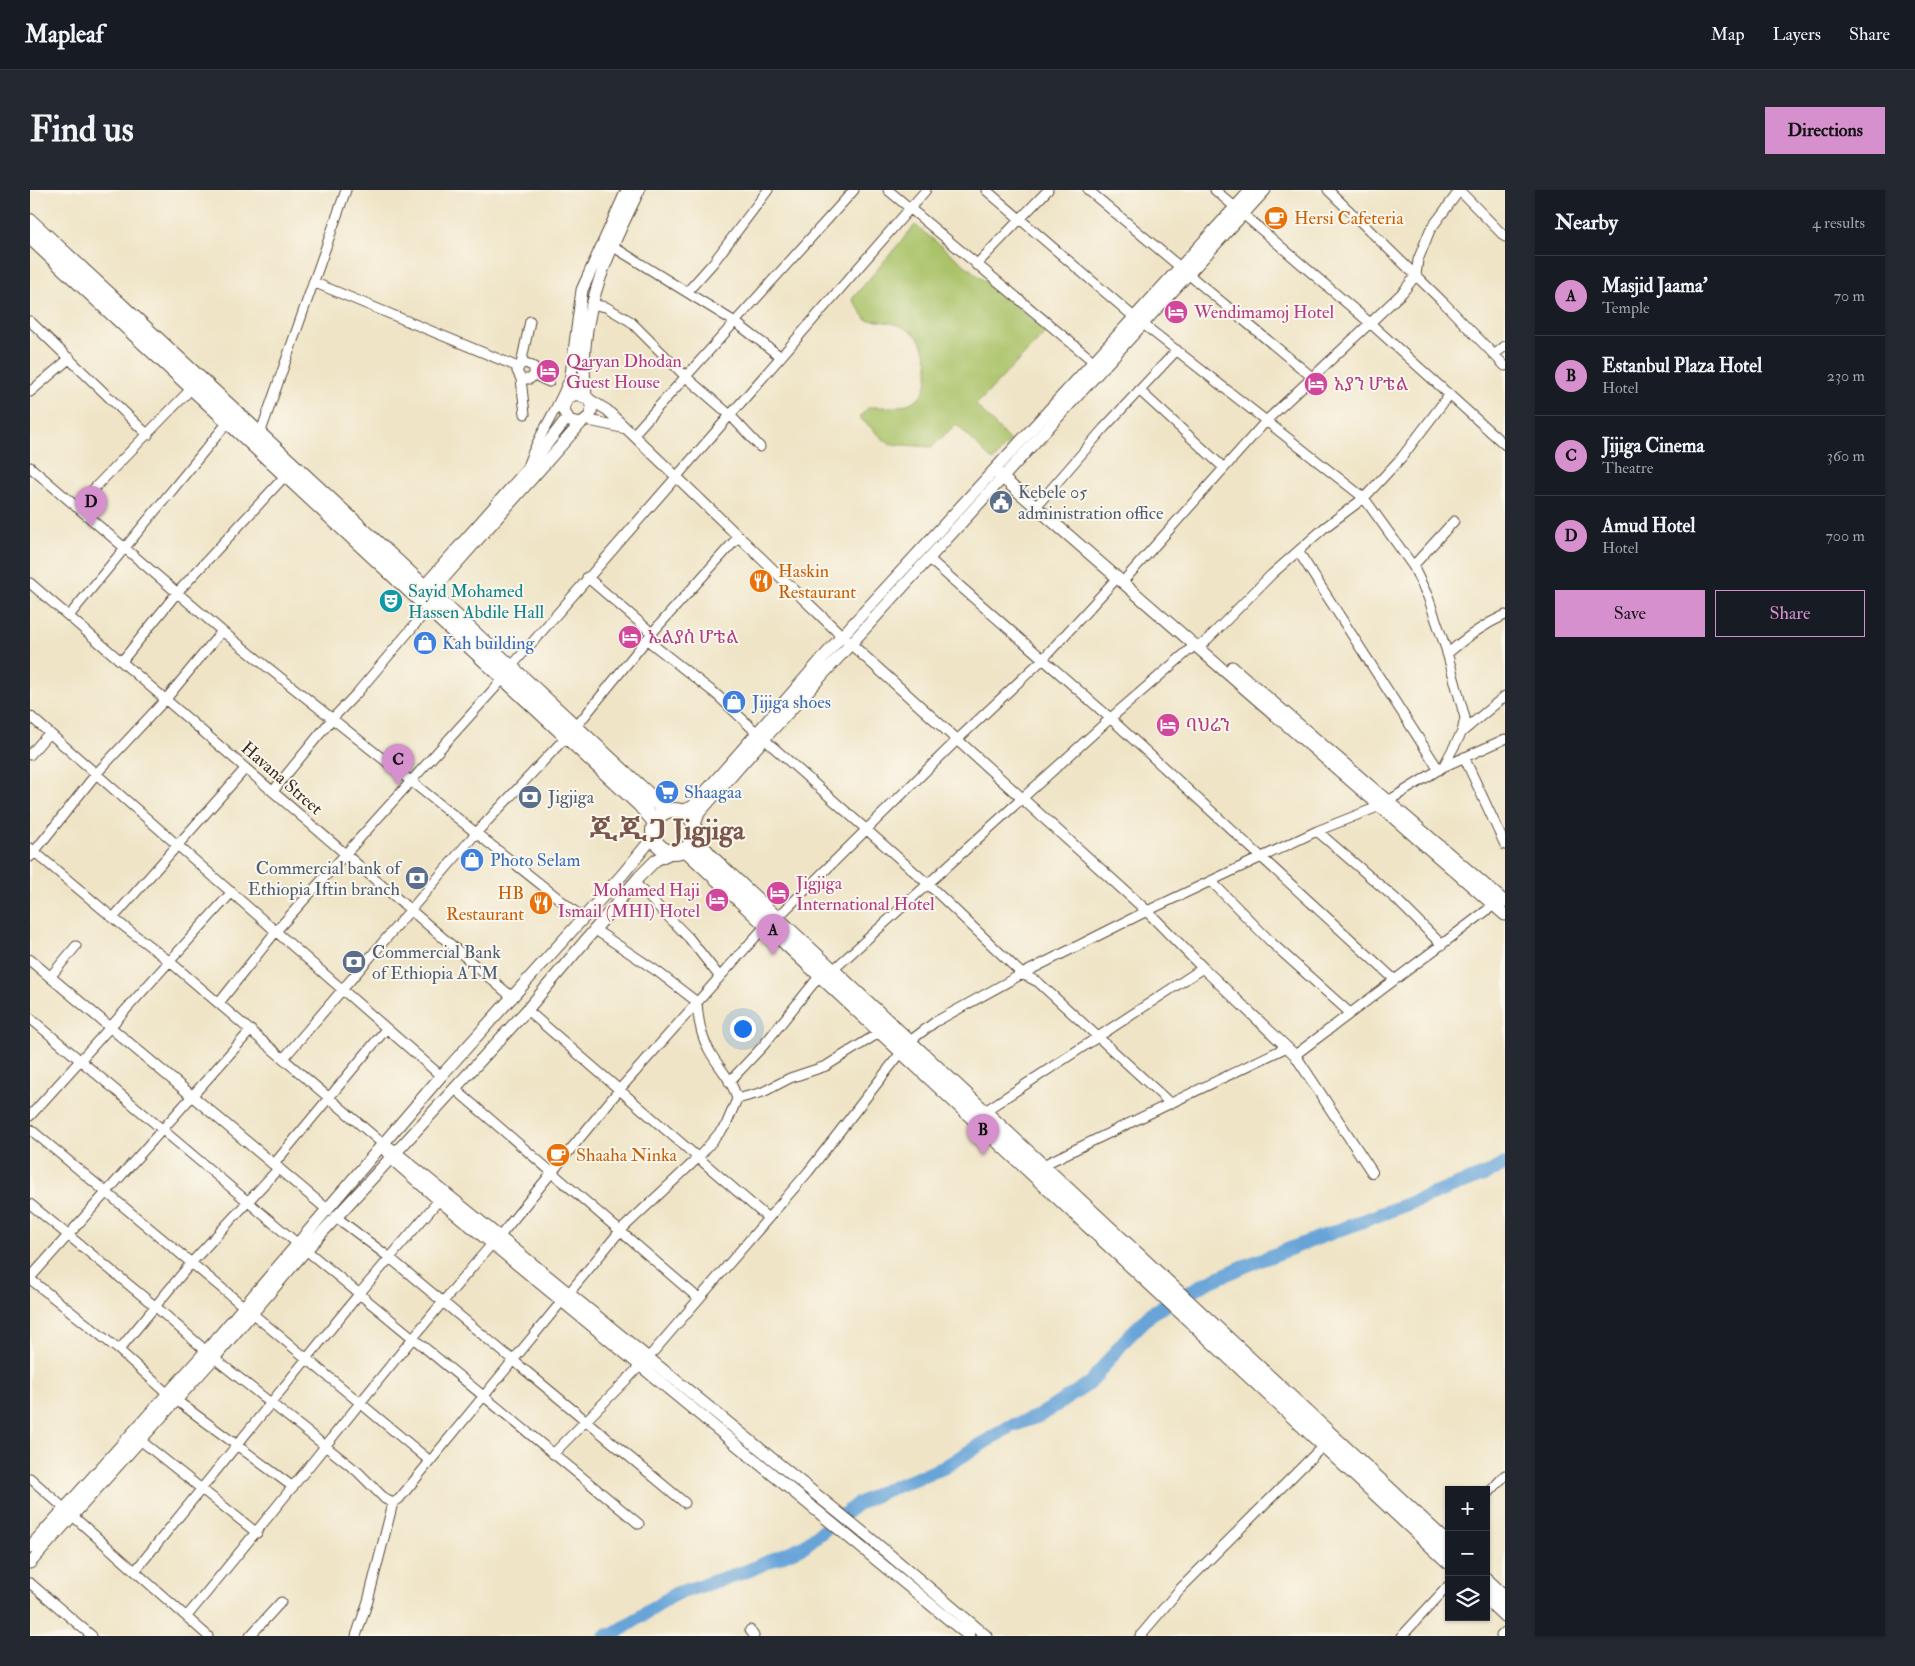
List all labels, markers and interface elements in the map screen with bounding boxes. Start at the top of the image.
text: Mapleaf [25,19,104,50]
text: Map [1711,23,1745,46]
text: Layers [1773,23,1821,46]
text: Share [1849,23,1890,46]
button: Directions [1765,107,1885,154]
text: Find us [30,108,134,152]
cafe icon: Hersi Cafeteria [1263,205,1289,231]
place label: Hersi Cafeteria [1294,207,1404,230]
text: Nearby [1555,209,1618,236]
text: 4 results [1812,213,1865,233]
text: Masjid Jaama' [1602,274,1708,298]
text: A [1566,286,1576,306]
text: 70 m [1834,286,1865,306]
text: Temple [1602,298,1650,318]
hotel icon: Wendimamoj Hotel [1163,299,1189,325]
place label: Wendimamoj Hotel [1193,301,1335,324]
place label: Qaryan Dhodan Guest House [566,350,682,394]
text: Estanbul Plaza Hotel [1602,354,1762,378]
hotel icon: Qaryan Dhodan Guest House [535,358,561,384]
text: B [1566,366,1576,386]
text: 230 m [1827,366,1865,386]
hotel icon: አያን ሆቴል [1303,371,1329,397]
place label: አያን ሆቴል [1334,373,1409,396]
text: Hotel [1602,378,1639,398]
text: Jijiga Cinema [1602,434,1704,458]
text: C [1565,446,1577,466]
text: 360 m [1827,446,1865,466]
text: Theatre [1602,458,1653,478]
place label: Kebele 05 administration office [1018,481,1164,525]
pin: D [75,486,107,527]
public building icon: Kebele 05 administration office [988,489,1014,515]
text: Amud Hotel [1602,514,1695,538]
text: D [1564,526,1578,546]
text: 700 m [1826,526,1865,546]
text: Hotel [1602,538,1639,558]
place label: Haskin Restaurant [778,560,856,604]
restaurant icon: Haskin Restaurant [748,568,774,594]
place label: Sayid Mohamed Hassen Abdile Hall [408,580,545,624]
theatre icon: Sayid Mohamed Hassen Abdile Hall [378,588,404,614]
button: Save [1555,590,1705,637]
button: Share [1715,590,1865,637]
hotel icon: ኤልያስ ሆቴል [617,624,643,650]
place label: ኤልያስ ሆቴል [648,626,739,649]
shop icon: Kah building [412,630,438,656]
place label: Kah building [442,632,536,655]
shop icon: Jijiga shoes [721,689,747,715]
place label: Jijiga shoes [751,691,831,714]
hotel icon: ባህሬን [1155,712,1181,738]
place label: ባህሬን [1186,714,1230,737]
street label: Havana Street [236,737,327,820]
pin: C [382,744,414,785]
supermarket icon: Shaagaa [654,779,680,805]
place label: Shaagaa [684,781,743,804]
bank icon: Jigjiga [517,784,543,810]
place label: Jigjiga [547,786,595,809]
district label: ጂጂጋ Jigjiga [589,813,746,848]
shop icon: Photo Selam [459,847,485,873]
place label: Photo Selam [490,849,580,872]
place label: Commercial bank of Ethiopia Iftin branch [248,857,403,901]
bank icon: Commercial bank of Ethiopia Iftin branch [404,865,430,891]
place label: Jigjiga International Hotel [795,872,935,916]
place label: Mohamed Haji Ismail (MHI) Hotel [558,879,700,923]
hotel icon: Jigjiga International Hotel [765,880,791,906]
place label: HB Restaurant [446,882,524,926]
hotel icon: Mohamed Haji Ismail (MHI) Hotel [704,887,730,913]
restaurant icon: HB Restaurant [528,890,554,916]
pin: A [757,914,789,955]
place label: Commercial Bank of Ethiopia ATM [372,941,501,985]
bank icon: Commercial Bank of Ethiopia ATM [341,949,367,975]
your location [730,1016,756,1042]
pin: B [967,1114,999,1155]
cafe icon: Shaaha Ninka [545,1142,571,1168]
place label: Shaaha Ninka [576,1144,677,1167]
map controls [1445,1486,1490,1621]
button: + [1445,1486,1490,1531]
button: − [1445,1531,1490,1576]
button: layers [1445,1576,1490,1621]

